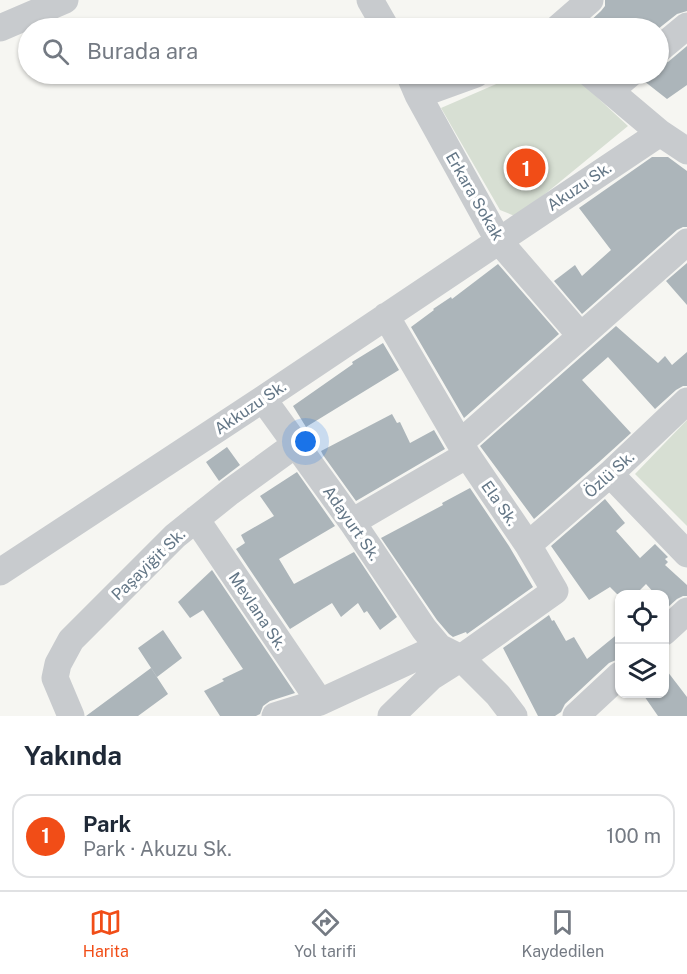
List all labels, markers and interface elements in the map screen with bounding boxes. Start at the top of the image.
search box [18,18,669,84]
icon: search [39,35,72,68]
text: Burada ara [87,38,198,64]
pin: 1 [506,146,546,190]
street label: Erkara Sokak [442,149,507,244]
street label: Akuzu Sk. [543,158,615,215]
street label: Akkuzu Sk. [211,376,290,438]
your location [291,427,320,456]
street label: Özlü Sk. [580,446,638,502]
street label: Ela Sk. [477,477,522,529]
street label: Adayurt Sk. [319,482,384,564]
street label: Paşayiğit Sk. [108,524,189,604]
street label: Mevlana Sk. [225,569,291,654]
map controls [615,590,669,698]
button: locate [615,590,669,644]
button: layers [615,644,669,698]
text: Yakında [24,740,122,771]
text: Park [83,811,131,837]
text: 1 [41,824,50,848]
text: 100 m [606,824,661,848]
text: Park · Akuzu Sk. [83,837,232,861]
tab: Harita [83,906,129,961]
tab: Yol tarifi [294,906,356,961]
tab: Kaydedilen [522,906,604,961]

